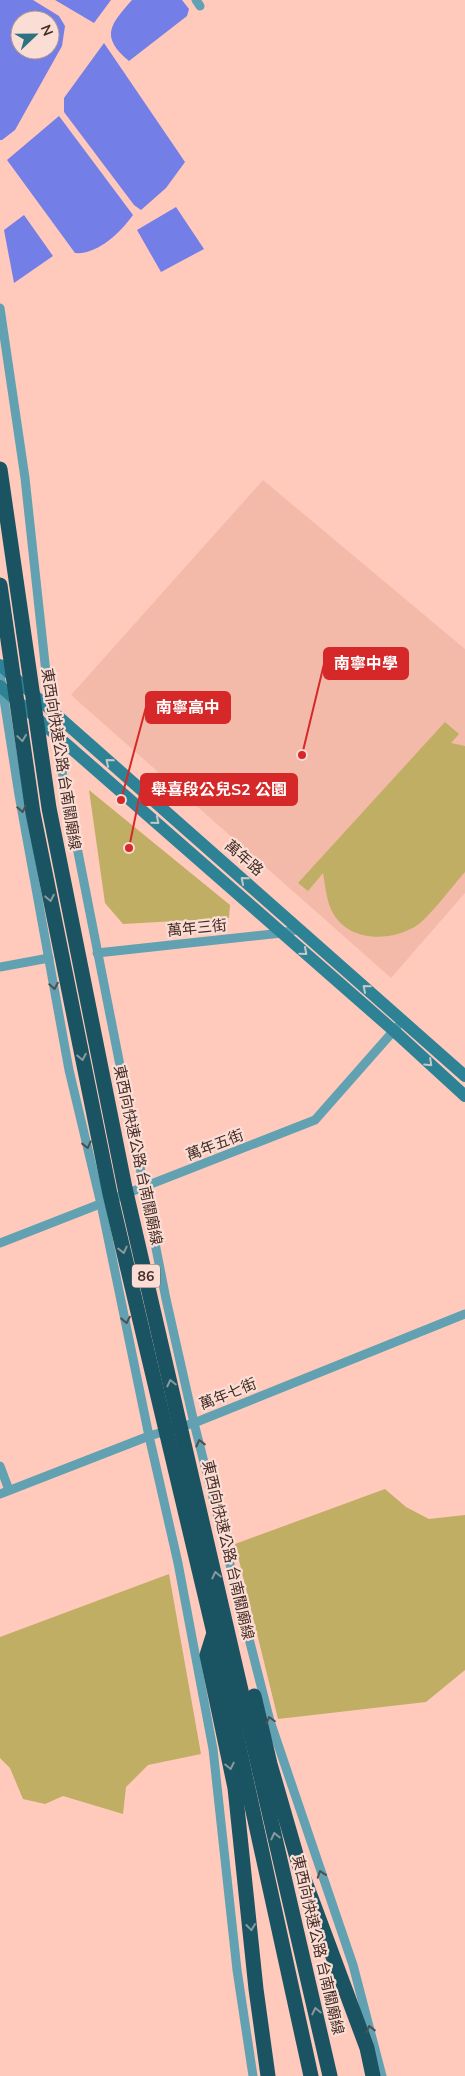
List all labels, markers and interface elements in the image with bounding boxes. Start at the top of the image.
north arrow [10,10,60,60]
text: N [36,22,57,39]
callout: 南寧中學 [324,648,408,679]
text: 南寧中學 [334,653,398,675]
street label: 東西向快速公路 台南關廟線 [37,667,85,851]
callout: 南寧高中 [146,692,230,723]
text: 南寧高中 [156,697,220,719]
one-way arrow [16,734,27,742]
one-way arrow [106,759,115,767]
callout: 舉喜段公兒S2 公園 [141,774,297,805]
text: 舉喜段公兒S2 公園 [151,779,287,801]
one-way arrow [16,804,26,813]
one-way arrow [150,816,159,825]
street label: 萬年路 [220,836,268,880]
one-way arrow [241,877,250,886]
one-way arrow [44,893,55,902]
street label: 萬年三街 [166,915,228,941]
one-way arrow [298,946,307,955]
one-way arrow [48,981,58,990]
one-way arrow [363,984,372,993]
one-way arrow [76,1052,87,1061]
one-way arrow [424,1057,433,1066]
street label: 東西向快速公路 台南關廟線 [109,1063,167,1247]
street label: 萬年五街 [183,1125,247,1165]
one-way arrow [81,1140,92,1149]
one-way arrow [117,1245,128,1254]
road number: 86 [132,1264,160,1288]
one-way arrow [120,1316,131,1325]
street label: 萬年七街 [196,1373,260,1415]
one-way arrow [166,1378,177,1387]
one-way arrow [195,1440,205,1448]
street label: 東西向快速公路 台南關廟線 [198,1458,258,1642]
one-way arrow [211,1571,222,1580]
one-way arrow [265,1716,275,1724]
one-way arrow [225,1762,235,1770]
one-way arrow [270,1831,281,1840]
street label: 東西向快速公路 台南關廟線 [288,1853,348,2037]
one-way arrow [317,1870,327,1879]
one-way arrow [245,1923,256,1931]
one-way arrow [311,2007,322,2016]
one-way arrow [365,2025,375,2033]

